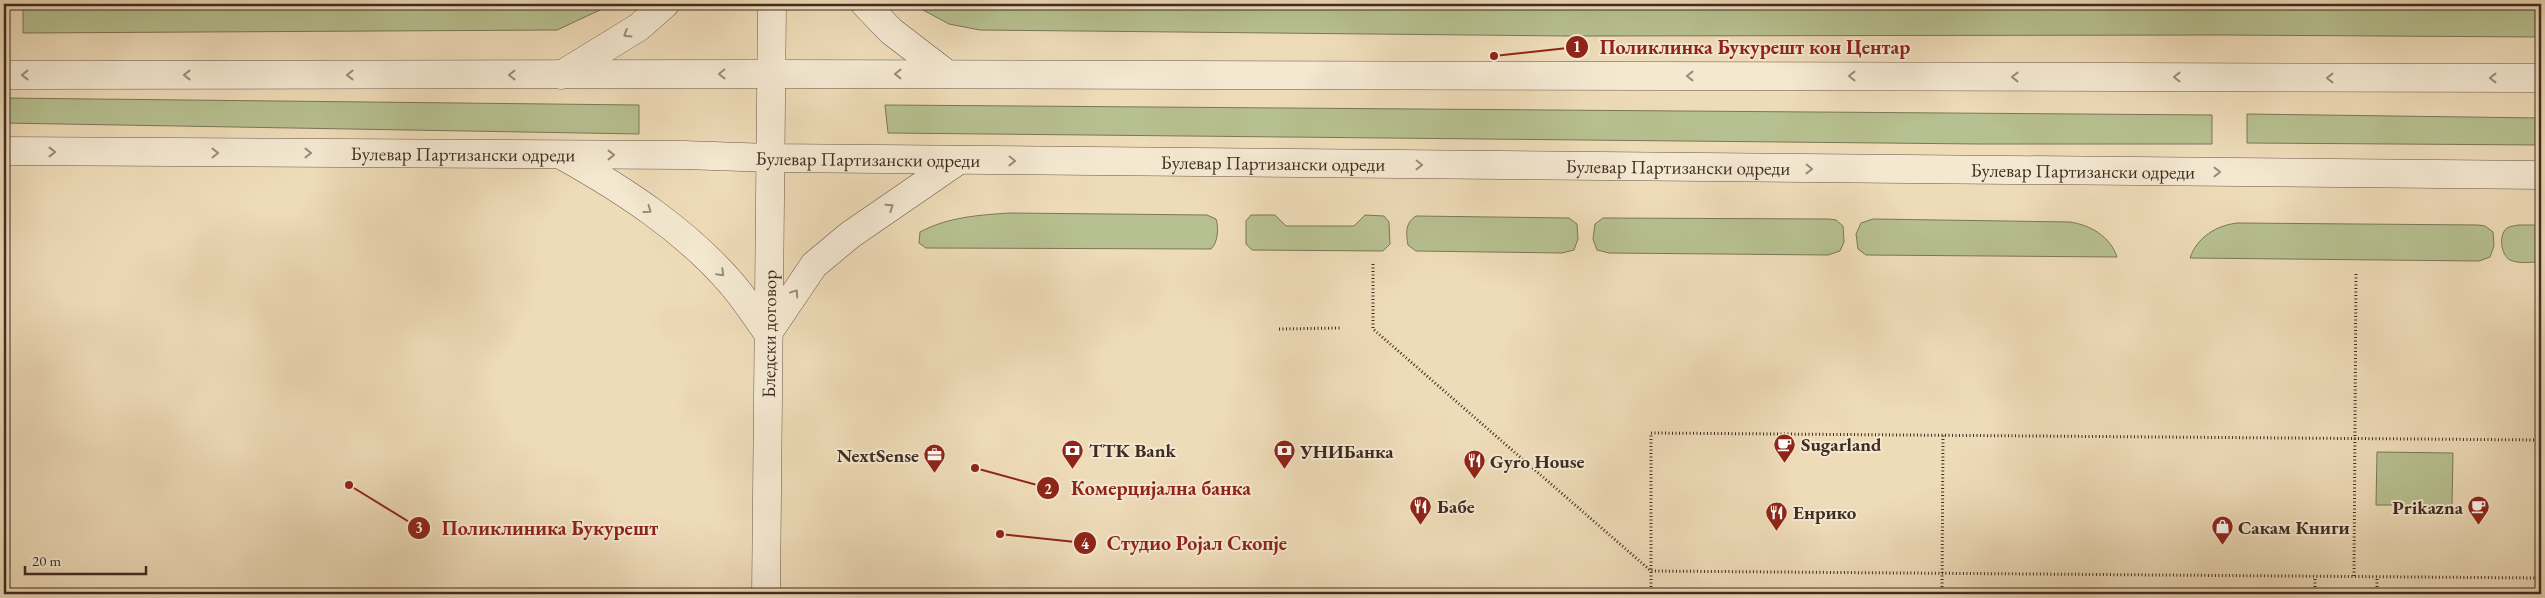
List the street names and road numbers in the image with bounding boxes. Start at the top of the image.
street label: Булевар Партизански одреди [351,141,575,167]
street label: Булевар Партизански одреди [755,145,980,173]
street label: Булевар Партизански одреди [1160,149,1385,176]
street label: Булевар Партизански одреди [1565,153,1790,180]
street label: Булевар Партизански одреди [1970,157,2195,184]
street label: Бледски договор [755,270,782,398]

